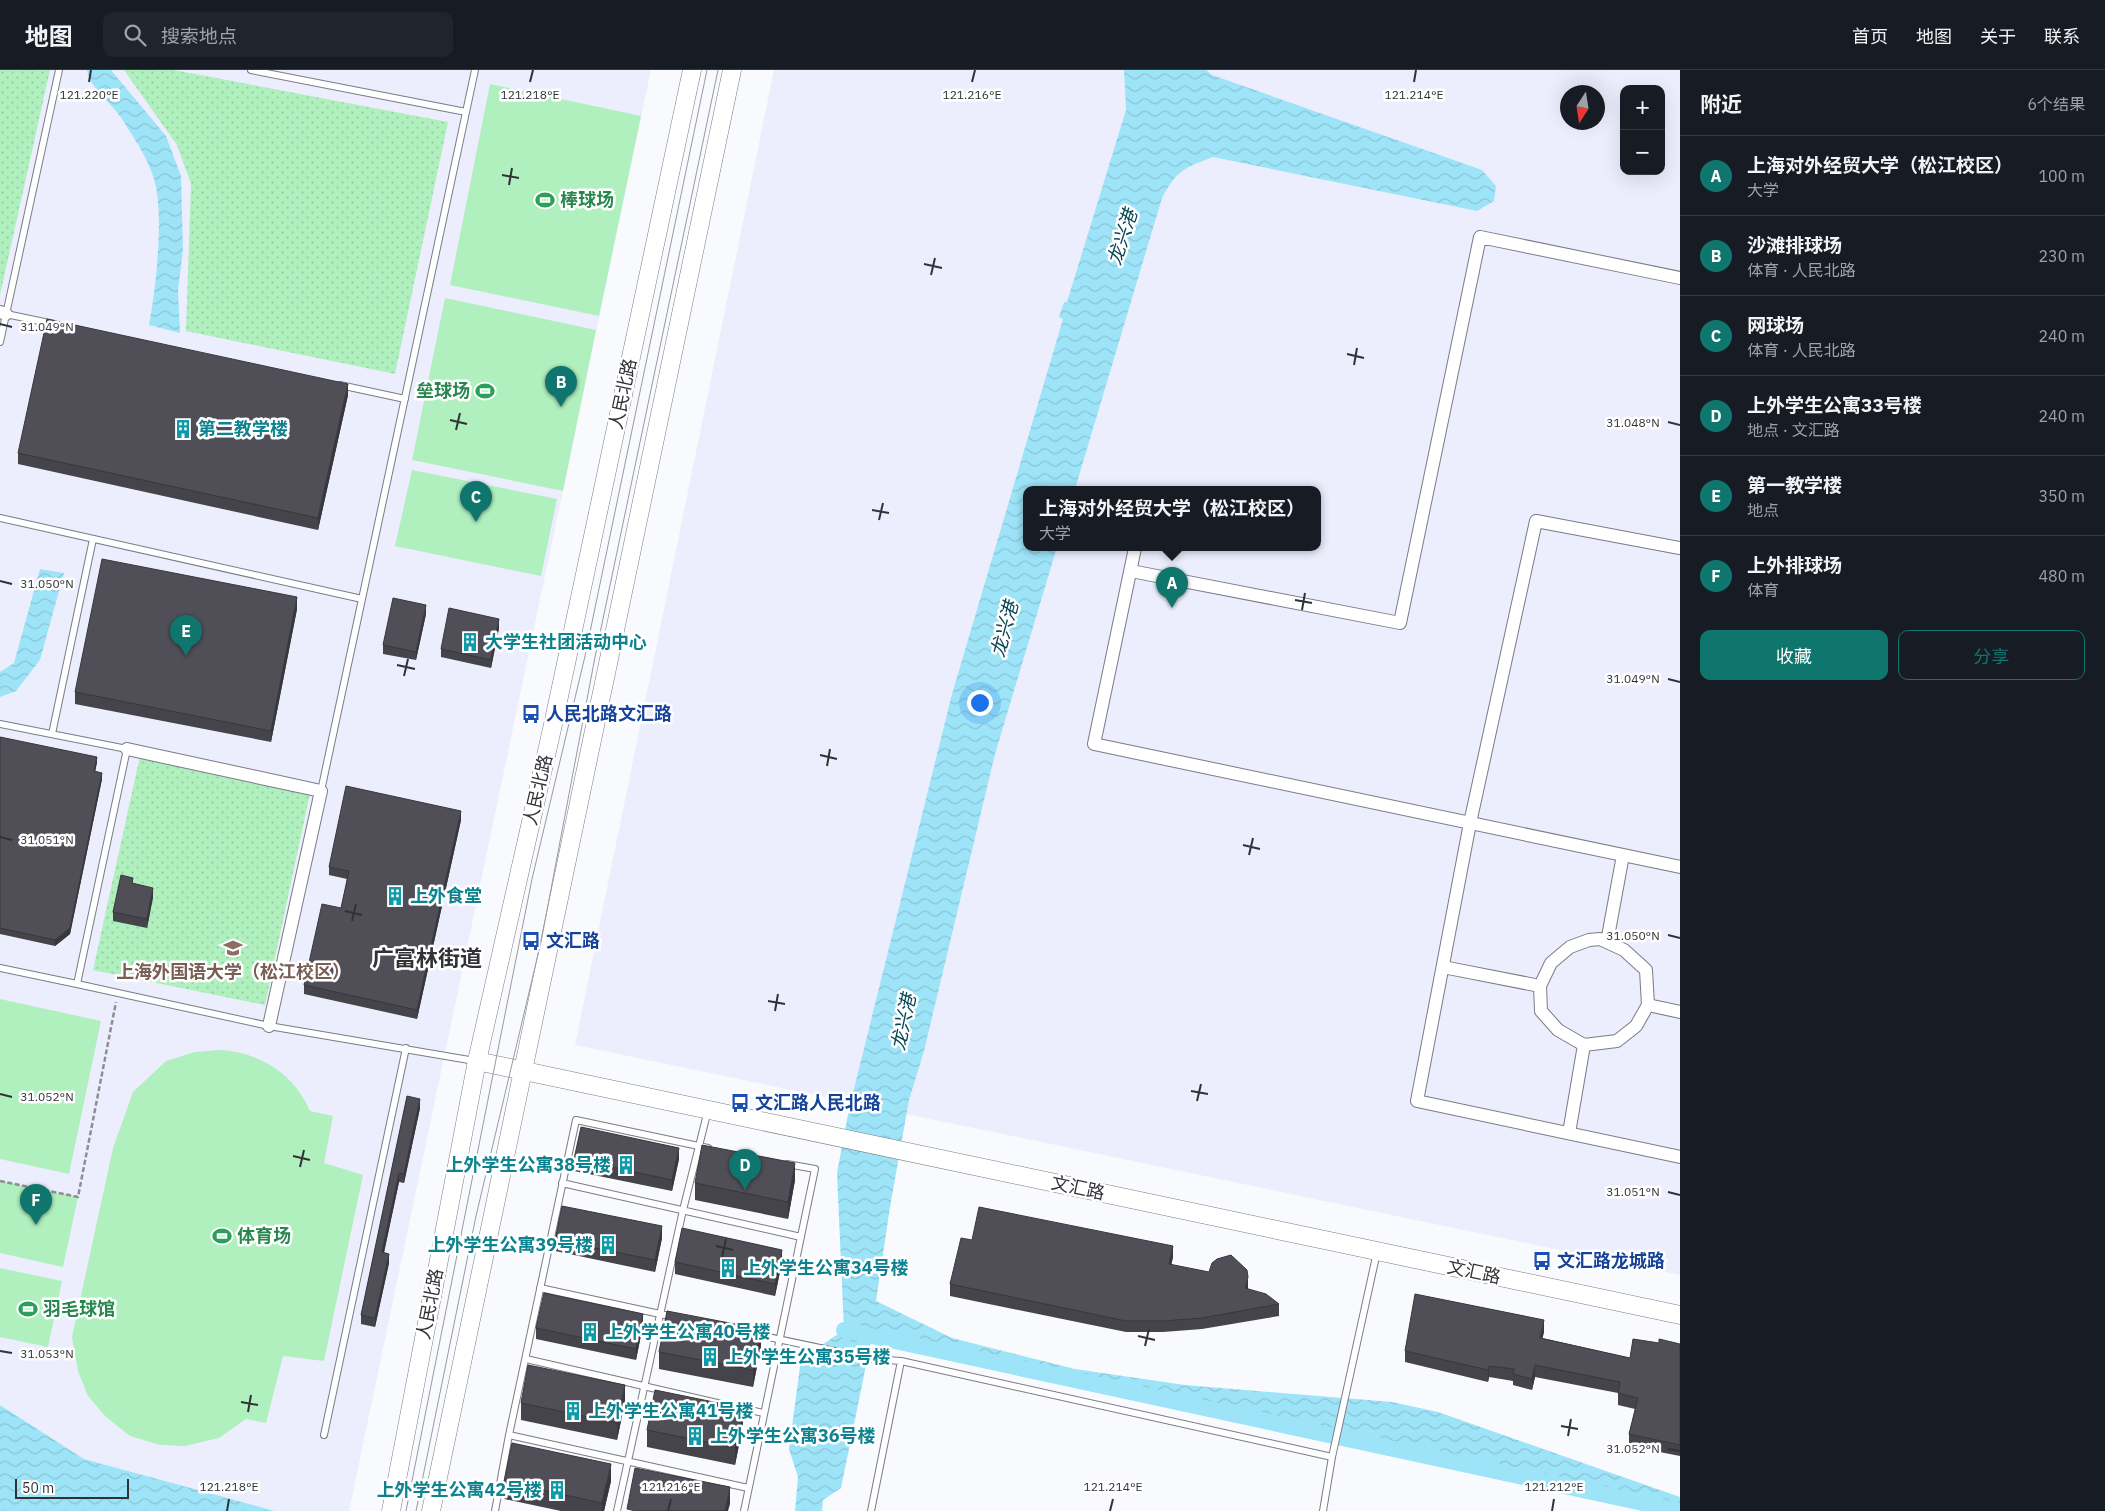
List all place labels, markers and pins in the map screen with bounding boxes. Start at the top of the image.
place label: 棒球场 [560,188,614,211]
sports icon: 棒球场 [534,189,556,211]
pin: B [545,366,577,407]
place label: 垒球场 [416,379,470,402]
sports icon: 垒球场 [474,380,496,402]
place label: 第二教学楼 [198,417,288,440]
building icon: 第二教学楼 [172,418,194,440]
pin: C [460,481,492,522]
pin: A [1156,567,1188,608]
pin: E [170,615,202,656]
place label: 大学生社团活动中心 [485,630,647,653]
building icon: 大学生社团活动中心 [459,631,481,653]
place label: 人民北路文汇路 [546,702,672,725]
bus stop icon: 人民北路文汇路 [520,703,542,725]
place label: 上外食堂 [410,884,482,907]
building icon: 上外食堂 [384,885,406,907]
place label: 文汇路 [546,929,600,952]
bus stop icon: 文汇路 [520,930,542,952]
school or university icon: 上海外国语大学（松江校区） [222,937,244,959]
place label: 上海外国语大学（松江校区） [116,960,350,983]
place label: 文汇路人民北路 [755,1091,881,1114]
bus stop icon: 文汇路人民北路 [729,1092,751,1114]
pin: D [729,1149,761,1190]
place label: 上外学生公寓38号楼 [445,1153,611,1176]
building icon: 上外学生公寓38号楼 [615,1154,637,1176]
pin: F [20,1184,52,1225]
place label: 体育场 [237,1224,291,1247]
sports icon: 体育场 [211,1225,233,1247]
place label: 上外学生公寓39号楼 [427,1233,593,1256]
building icon: 上外学生公寓39号楼 [597,1234,619,1256]
place label: 文汇路龙城路 [1557,1249,1665,1272]
bus stop icon: 文汇路龙城路 [1531,1250,1553,1272]
place label: 上外学生公寓34号楼 [743,1256,909,1279]
building icon: 上外学生公寓34号楼 [717,1257,739,1279]
place label: 羽毛球馆 [43,1297,115,1320]
sports icon: 羽毛球馆 [17,1298,39,1320]
place label: 上外学生公寓40号楼 [605,1320,771,1343]
building icon: 上外学生公寓40号楼 [579,1321,601,1343]
place label: 上外学生公寓35号楼 [725,1345,891,1368]
building icon: 上外学生公寓35号楼 [699,1346,721,1368]
place label: 上外学生公寓41号楼 [588,1399,754,1422]
building icon: 上外学生公寓41号楼 [562,1400,584,1422]
place label: 上外学生公寓36号楼 [710,1424,876,1447]
building icon: 上外学生公寓36号楼 [684,1425,706,1447]
place label: 上外学生公寓42号楼 [376,1478,542,1501]
building icon: 上外学生公寓42号楼 [546,1479,568,1501]

